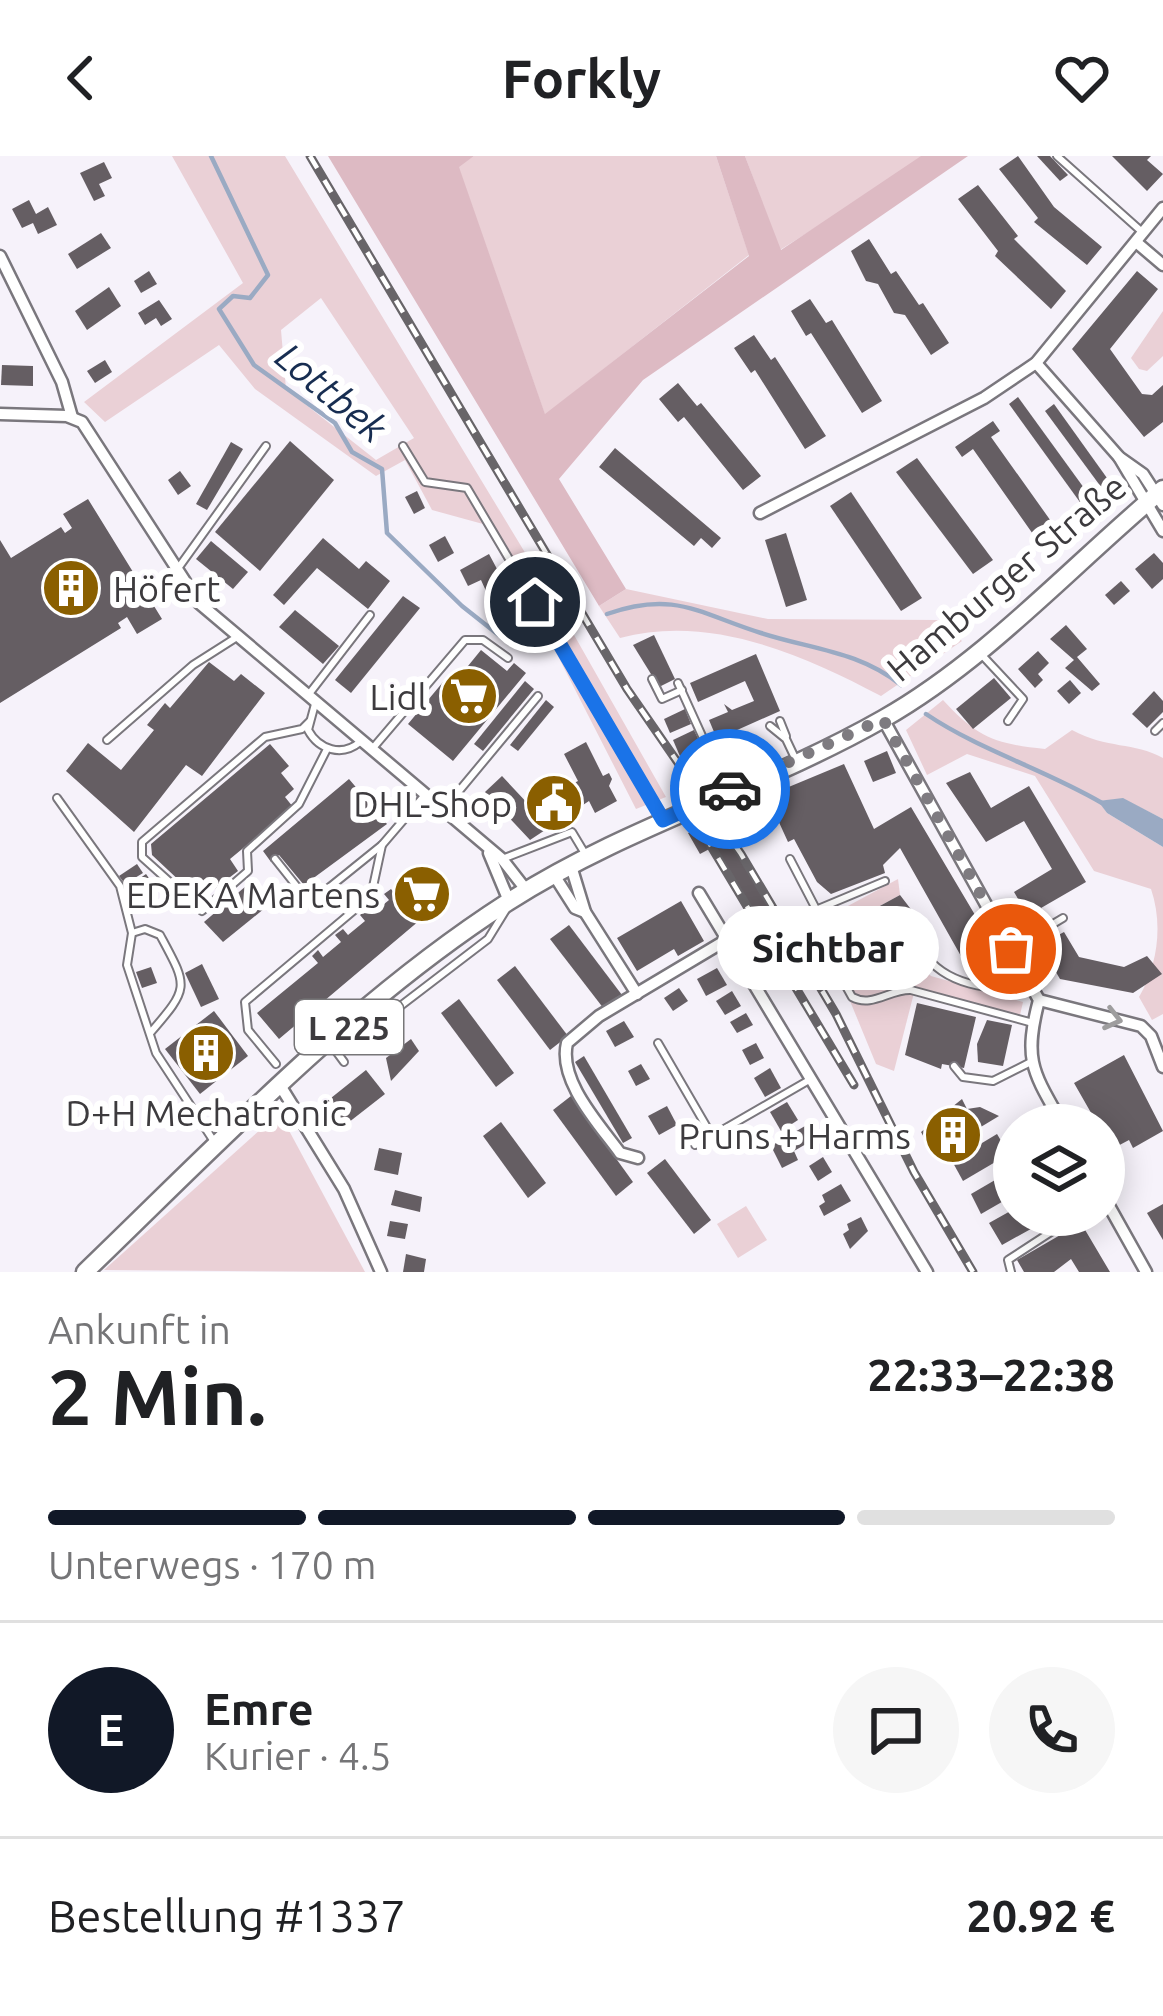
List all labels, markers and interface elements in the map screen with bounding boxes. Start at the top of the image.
icon: back [48,45,114,111]
icon: heart [1049,45,1115,111]
text: Forkly [502,48,661,108]
water label: Lottbek [268,334,396,450]
street label: Hamburger Straße [878,465,1134,689]
pin [484,551,586,653]
building icon: Höfert [40,557,102,619]
place label: Höfert [113,568,221,609]
icon: home [502,569,568,635]
supermarket icon: Lidl [438,665,500,727]
place label: Lidl [369,676,427,717]
courier [670,729,790,849]
icon: car [697,756,763,822]
public building icon: DHL-Shop [523,772,585,834]
place label: DHL-Shop [353,783,512,824]
supermarket icon: EDEKA Martens [391,863,453,925]
place label: EDEKA Martens [126,874,380,915]
pin [960,898,1062,1000]
callout: Sichtbar [717,907,939,991]
icon: bag [978,916,1044,982]
text: Sichtbar [752,926,904,969]
road number: L 225 [295,1000,403,1054]
one-way arrow [1103,1005,1123,1030]
building icon: D+H Mechatronic [175,1022,237,1084]
place label: D+H Mechatronic [66,1092,346,1133]
building icon: Pruns + Harms [922,1104,984,1166]
map controls [993,1104,1125,1236]
button: layers [993,1104,1125,1236]
place label: Pruns + Harms [678,1115,911,1156]
text: Ankunft in [48,1308,231,1351]
text: 22:33–22:38 [867,1349,1115,1400]
text: 2 Min. [48,1352,266,1440]
text: Unterwegs · 170 m [48,1543,376,1586]
button: chat [833,1667,959,1793]
button: phone [989,1667,1115,1793]
text: Emre [204,1683,314,1734]
text: E [98,1704,124,1755]
text: Kurier · 4.5 [204,1734,391,1777]
text: Bestellung #1337 [48,1890,406,1941]
text: 20.92 € [966,1890,1115,1941]

